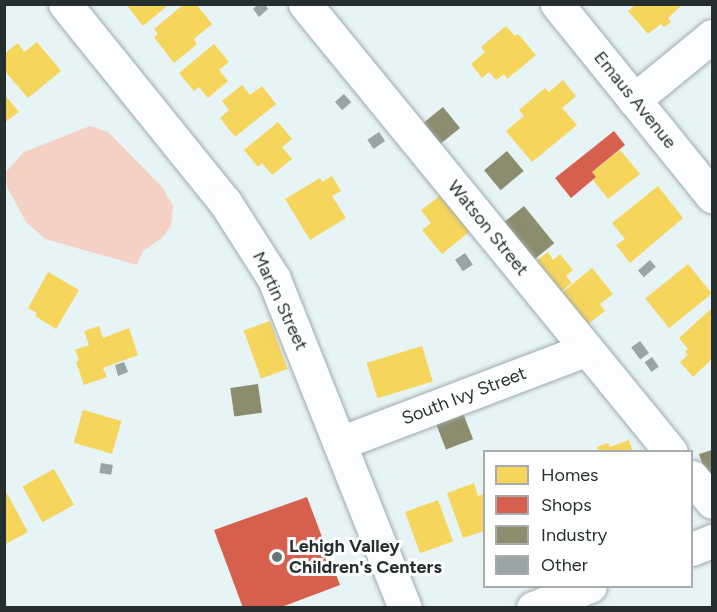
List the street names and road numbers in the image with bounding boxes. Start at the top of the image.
street label: Emaus Avenue [589,47,681,153]
street label: Watson Street [443,176,533,280]
street label: Martin Street [248,248,312,354]
street label: South Ivy Street [399,362,529,430]

